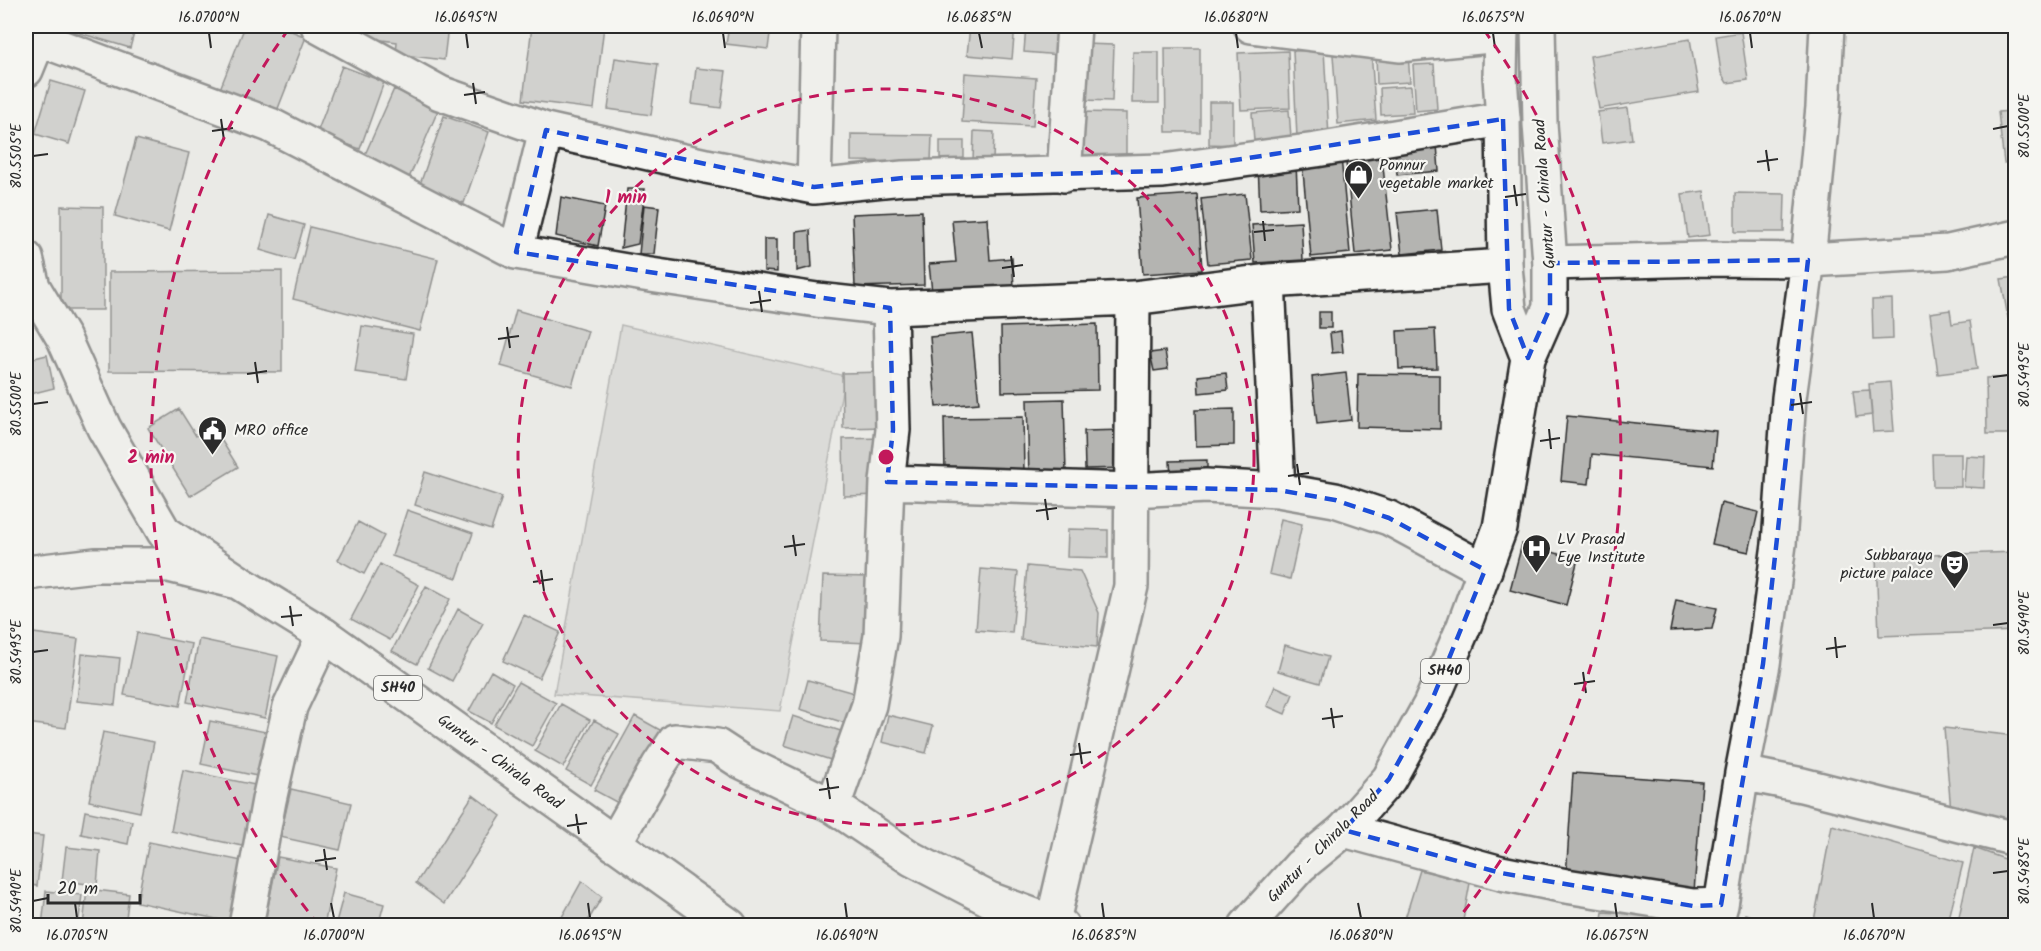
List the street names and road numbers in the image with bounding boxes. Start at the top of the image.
street label: Guntur - Chirala Road [1527,117,1563,270]
road number: SH40 [1421,659,1469,683]
road number: SH40 [374,676,422,700]
street label: Guntur - Chirala Road [432,708,569,817]
street label: Guntur - Chirala Road [1261,784,1386,909]

